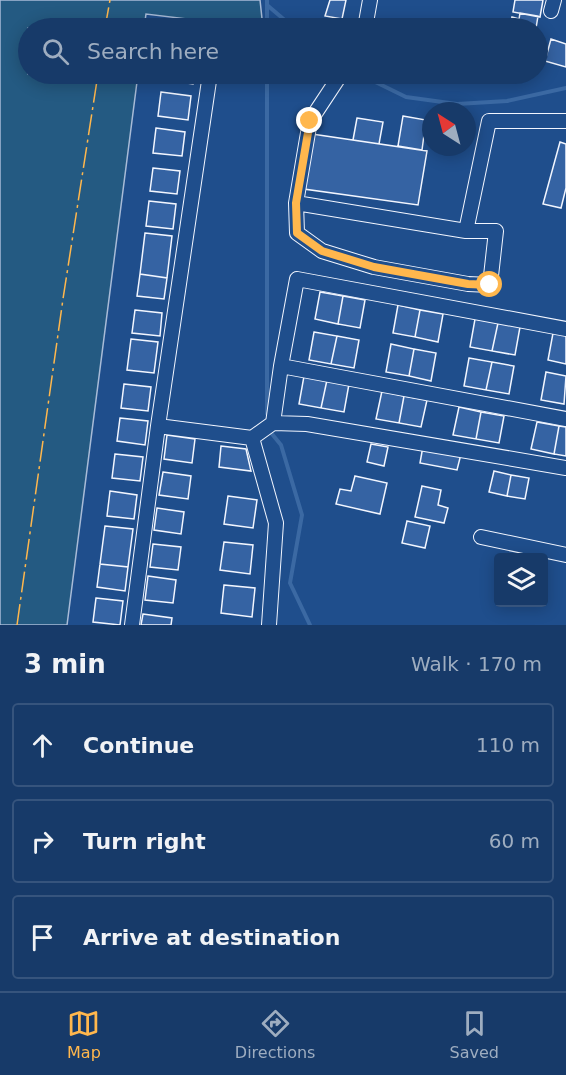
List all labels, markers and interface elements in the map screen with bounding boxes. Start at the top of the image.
search box [18,18,548,84]
icon: search [39,35,72,68]
text: Search here [87,39,219,64]
north arrow [422,102,476,156]
route end [296,107,322,133]
route start [476,271,502,297]
map controls [494,553,548,607]
button: layers [494,553,548,607]
text: 3 min [24,649,106,679]
text: Walk · 170 m [411,652,542,676]
icon: ahead [26,729,59,762]
text: Continue [83,733,194,758]
text: 110 m [476,733,540,757]
icon: right [26,825,59,858]
text: Turn right [83,829,206,854]
text: 60 m [489,829,540,853]
icon: arrive [26,921,59,954]
text: Arrive at destination [83,925,340,950]
tab: Map [67,1007,101,1062]
tab: Directions [235,1007,315,1062]
tab: Saved [450,1007,499,1062]

